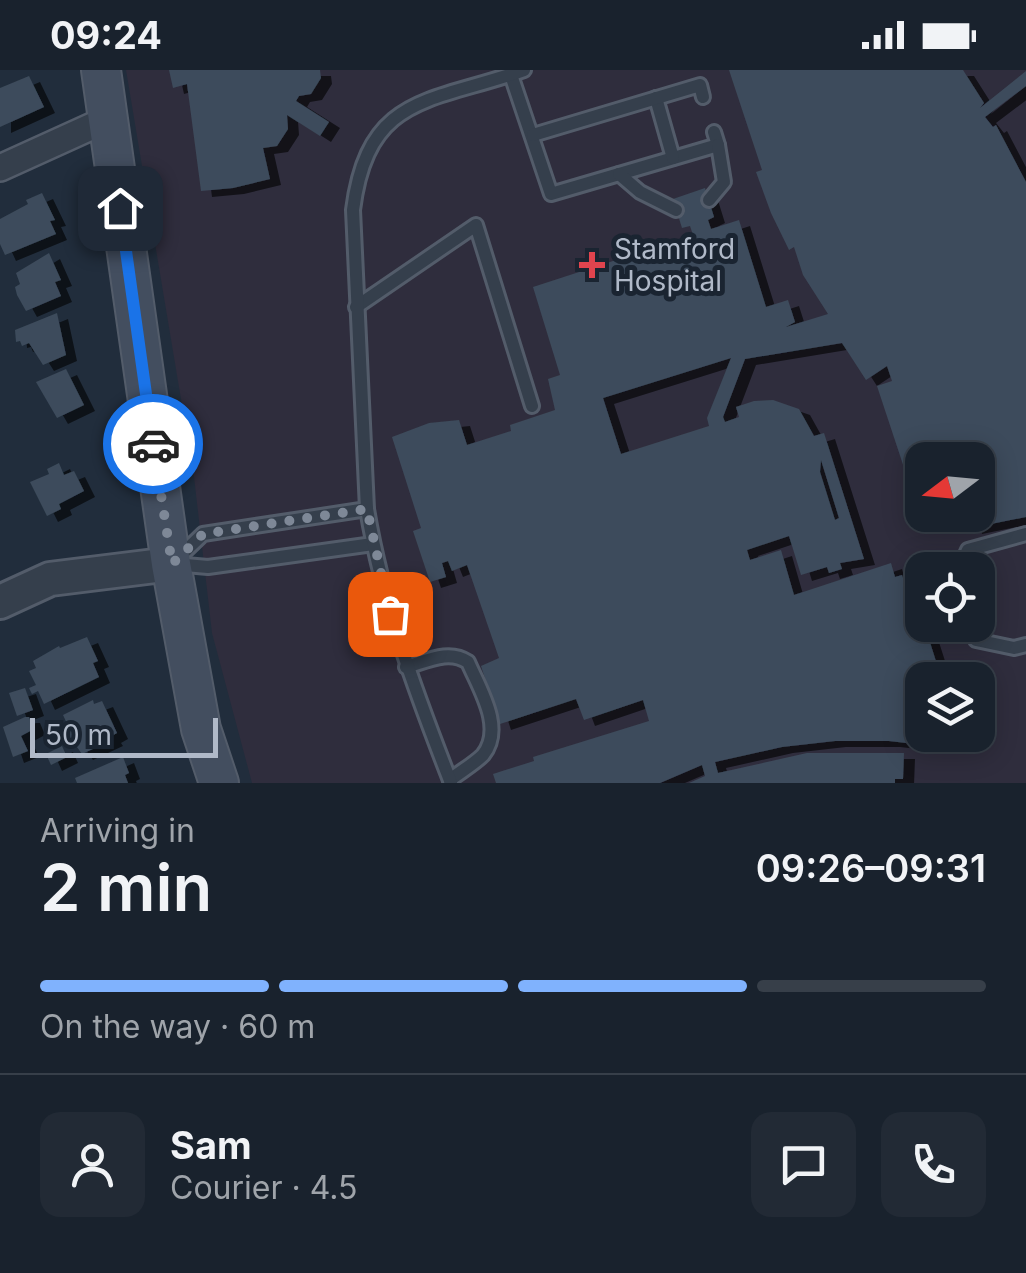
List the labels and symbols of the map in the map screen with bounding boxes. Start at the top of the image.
pin [78,166,163,251]
place label: Stamford Hospital [614,232,735,298]
marker: Stamford Hospital [579,252,605,278]
courier [103,394,203,494]
north arrow [905,442,995,532]
pin [348,572,433,657]
scale bar [30,713,218,758]

